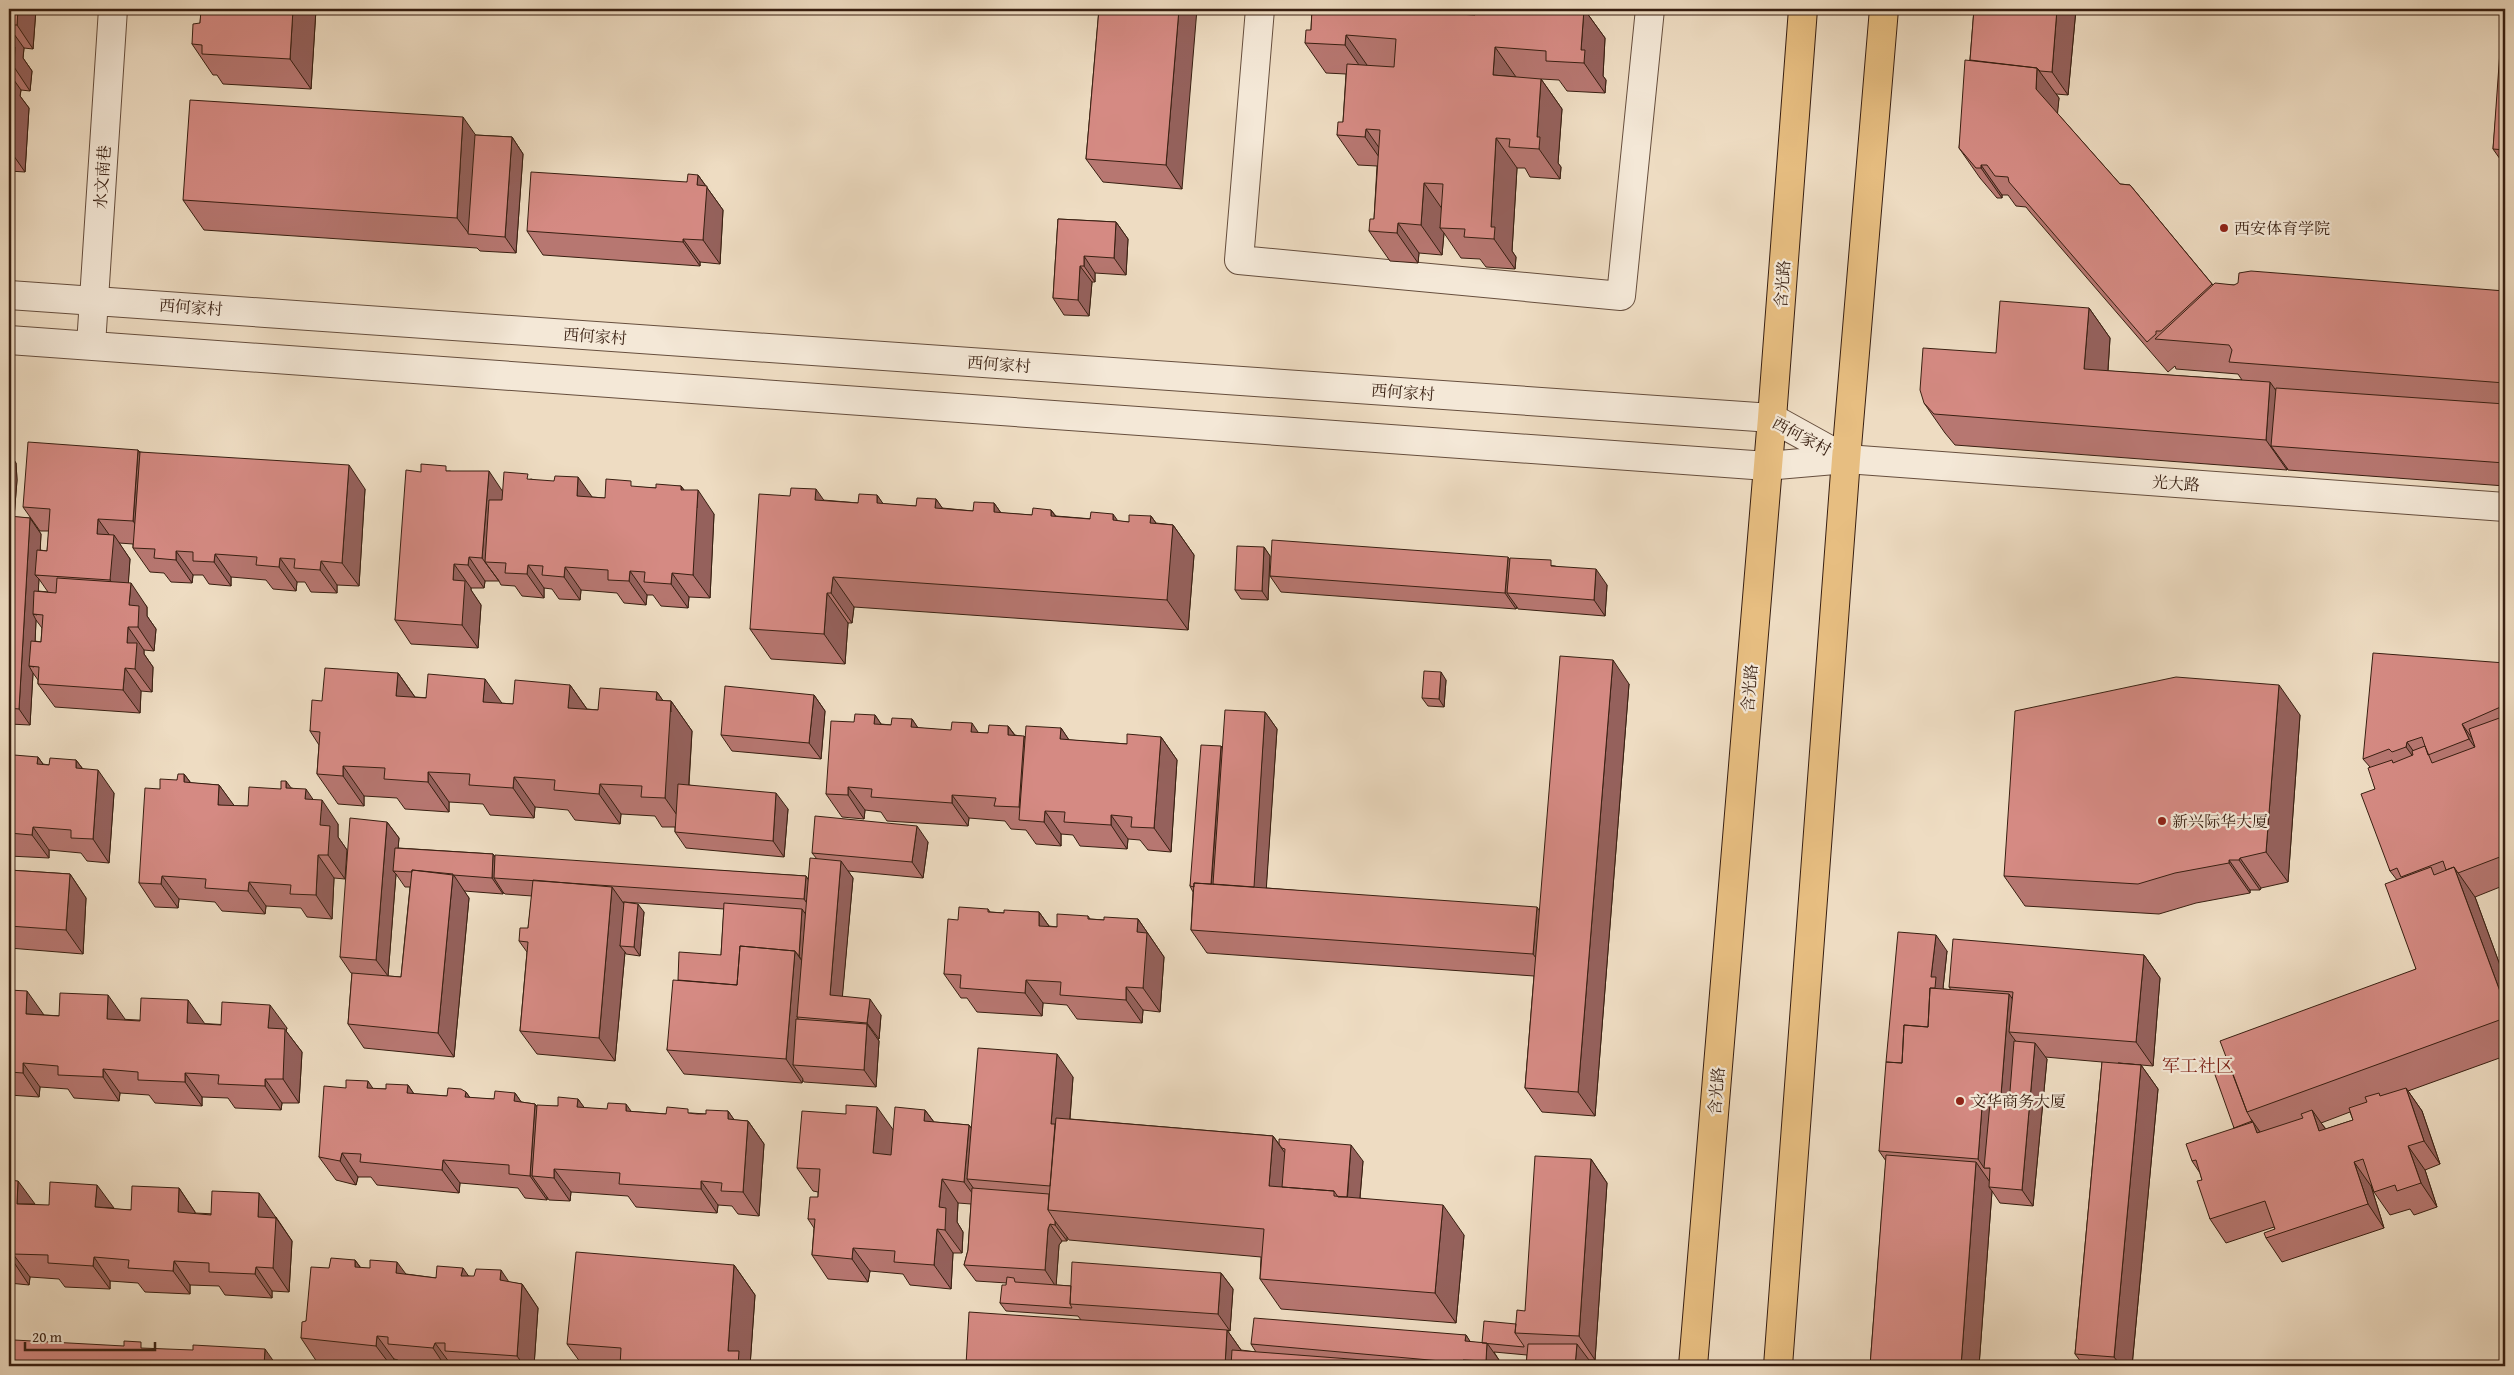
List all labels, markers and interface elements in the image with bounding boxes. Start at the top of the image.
street label: 水文南巷 [88,144,116,210]
place label: 西安体育学院 [2234,216,2330,240]
marker: 西安体育学院 [2218,222,2230,234]
street label: 含光路 [1768,259,1796,309]
street label: 西何家村 [158,293,224,321]
street label: 西何家村 [562,322,628,350]
street label: 西何家村 [966,350,1032,378]
street label: 西何家村 [1370,378,1436,406]
street label: 西何家村 [1768,410,1836,462]
street label: 光大路 [2151,469,2201,497]
street label: 含光路 [1735,663,1763,713]
place label: 新兴际华大厦 [2172,809,2268,833]
marker: 新兴际华大厦 [2156,815,2168,827]
district label: 军工社区 [2162,1052,2234,1079]
street label: 含光路 [1702,1066,1730,1116]
place label: 文华商务大厦 [1970,1089,2066,1113]
marker: 文华商务大厦 [1954,1095,1966,1107]
scale bar [25,1320,155,1352]
text: 20 m [32,1326,63,1347]

